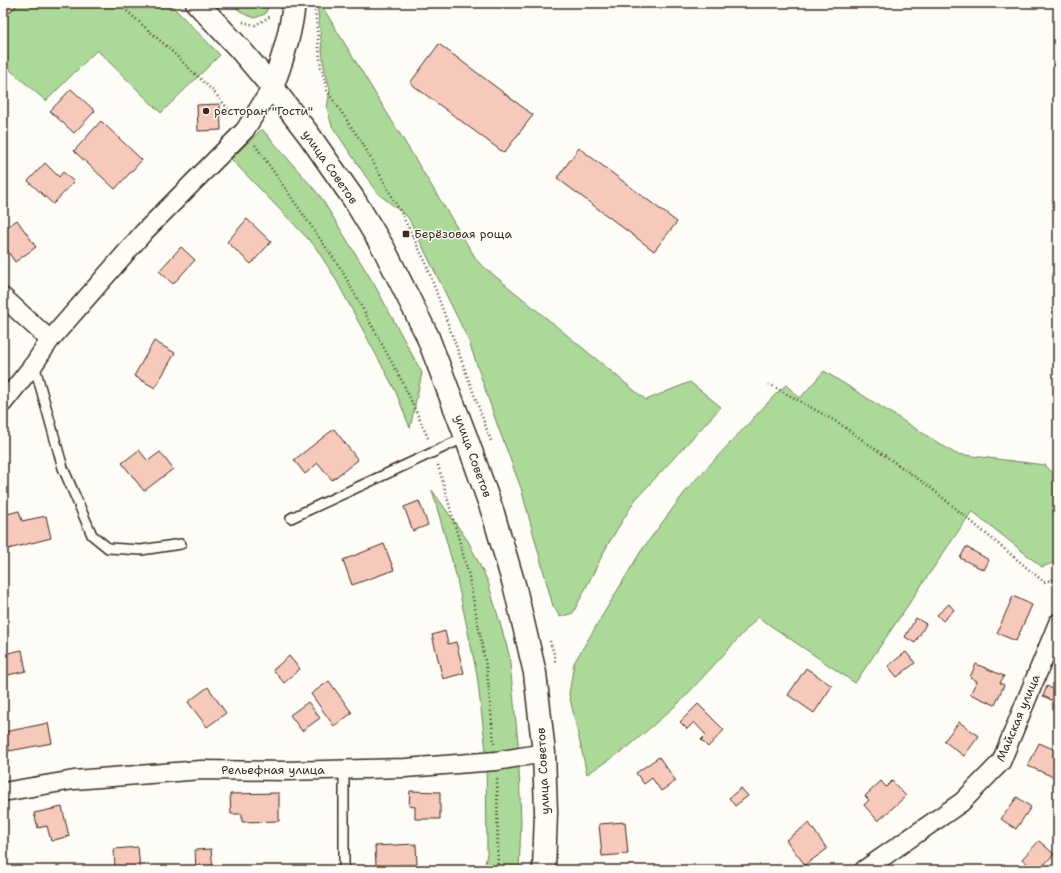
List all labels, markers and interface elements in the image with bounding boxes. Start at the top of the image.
place label: ресторан "Гости" [214,103,313,119]
marker: ресторан "Гости" [201,106,211,116]
street label: улица Советов [299,127,361,207]
place label: Берёзовая роща [414,226,512,242]
marker: Берёзовая роща [401,229,411,239]
street label: улица Советов [451,412,495,500]
street label: Майская улица [992,671,1044,764]
street label: улица Советов [533,727,553,815]
street label: Рельефная улица [221,762,325,778]

